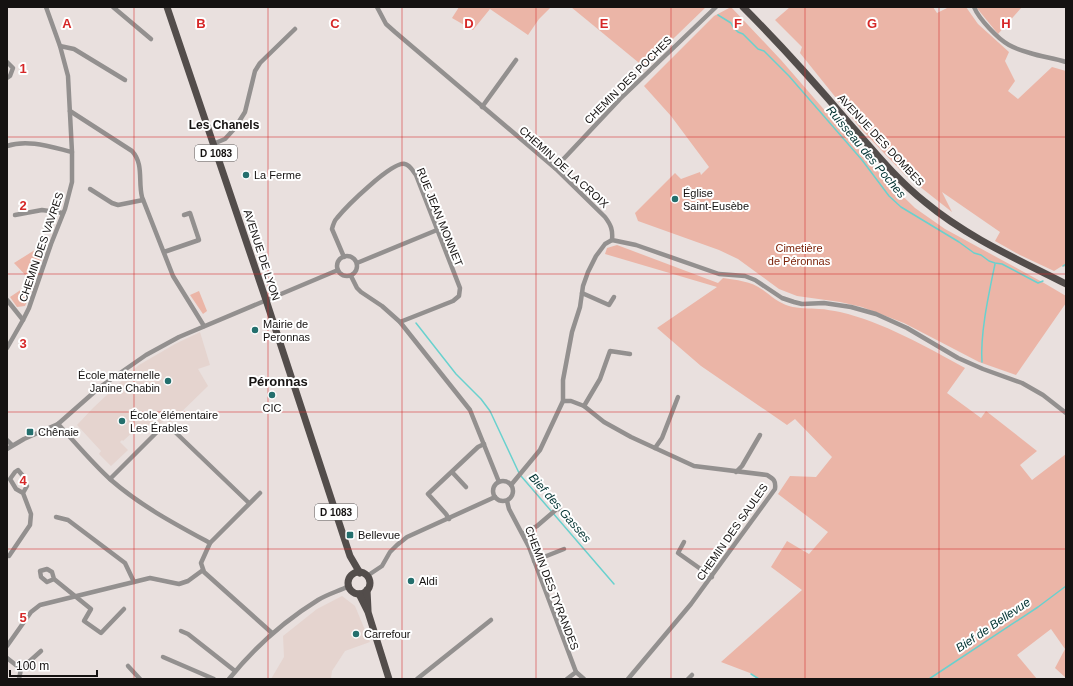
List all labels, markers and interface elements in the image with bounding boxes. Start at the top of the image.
text: A [62,16,72,31]
text: B [196,16,206,31]
text: C [330,16,340,31]
text: D [464,16,474,31]
text: E [600,16,609,31]
text: F [734,16,742,31]
text: G [867,16,877,31]
text: H [1001,16,1011,31]
street label: CHEMIN DES POCHES [582,34,674,126]
text: 1 [19,61,27,76]
street label: AVENUE DES DOMBES [835,92,927,188]
water label: Ruisseau des Poches [823,103,909,201]
district label: Les Chanels [189,118,260,132]
street label: CHEMIN DE LA CROIX [517,124,611,211]
road number: D 1083 [195,145,237,161]
street label: RUE JEAN MONNET [415,166,465,268]
place label: La Ferme [254,169,301,181]
marker: La Ferme [241,170,251,180]
place label: Église Saint-Eusèbe [683,187,749,212]
street label: CHEMIN DES VAVRES [17,191,65,303]
marker: Église Saint-Eusèbe [670,194,680,204]
text: 2 [19,198,27,213]
street label: AVENUE DE LYON [242,208,282,302]
park label: Cimetière de Péronnas [768,242,831,267]
place label: Mairie de Peronnas [263,318,311,343]
marker: Mairie de Peronnas [250,325,260,335]
text: 3 [19,336,27,351]
place label: École maternelle Janine Chabin [78,369,160,394]
district label: Péronnas [248,374,308,389]
marker: École maternelle Janine Chabin [163,376,173,386]
marker: CIC [267,390,277,400]
place label: CIC [263,402,282,414]
place label: École élémentaire Les Érables [130,409,218,434]
marker: École élémentaire Les Érables [117,416,127,426]
place label: Chênaie [38,426,79,438]
marker: Chênaie [25,427,35,437]
water label: Bief des Gasses [526,470,594,546]
text: 4 [19,473,27,488]
street label: CHEMIN DES SAULES [694,481,770,583]
road number: D 1083 [315,504,357,520]
street label: CHEMIN DES TYRANDES [523,524,581,652]
place label: Bellevue [358,529,400,541]
marker: Bellevue [345,530,355,540]
place label: Aldi [419,575,437,587]
marker: Aldi [406,576,416,586]
water label: Bief de Bellevue [953,595,1033,655]
text: 5 [19,610,27,625]
place label: Carrefour [364,628,411,640]
marker: Carrefour [351,629,361,639]
scale bar [10,652,97,678]
text: 100 m [16,659,49,673]

